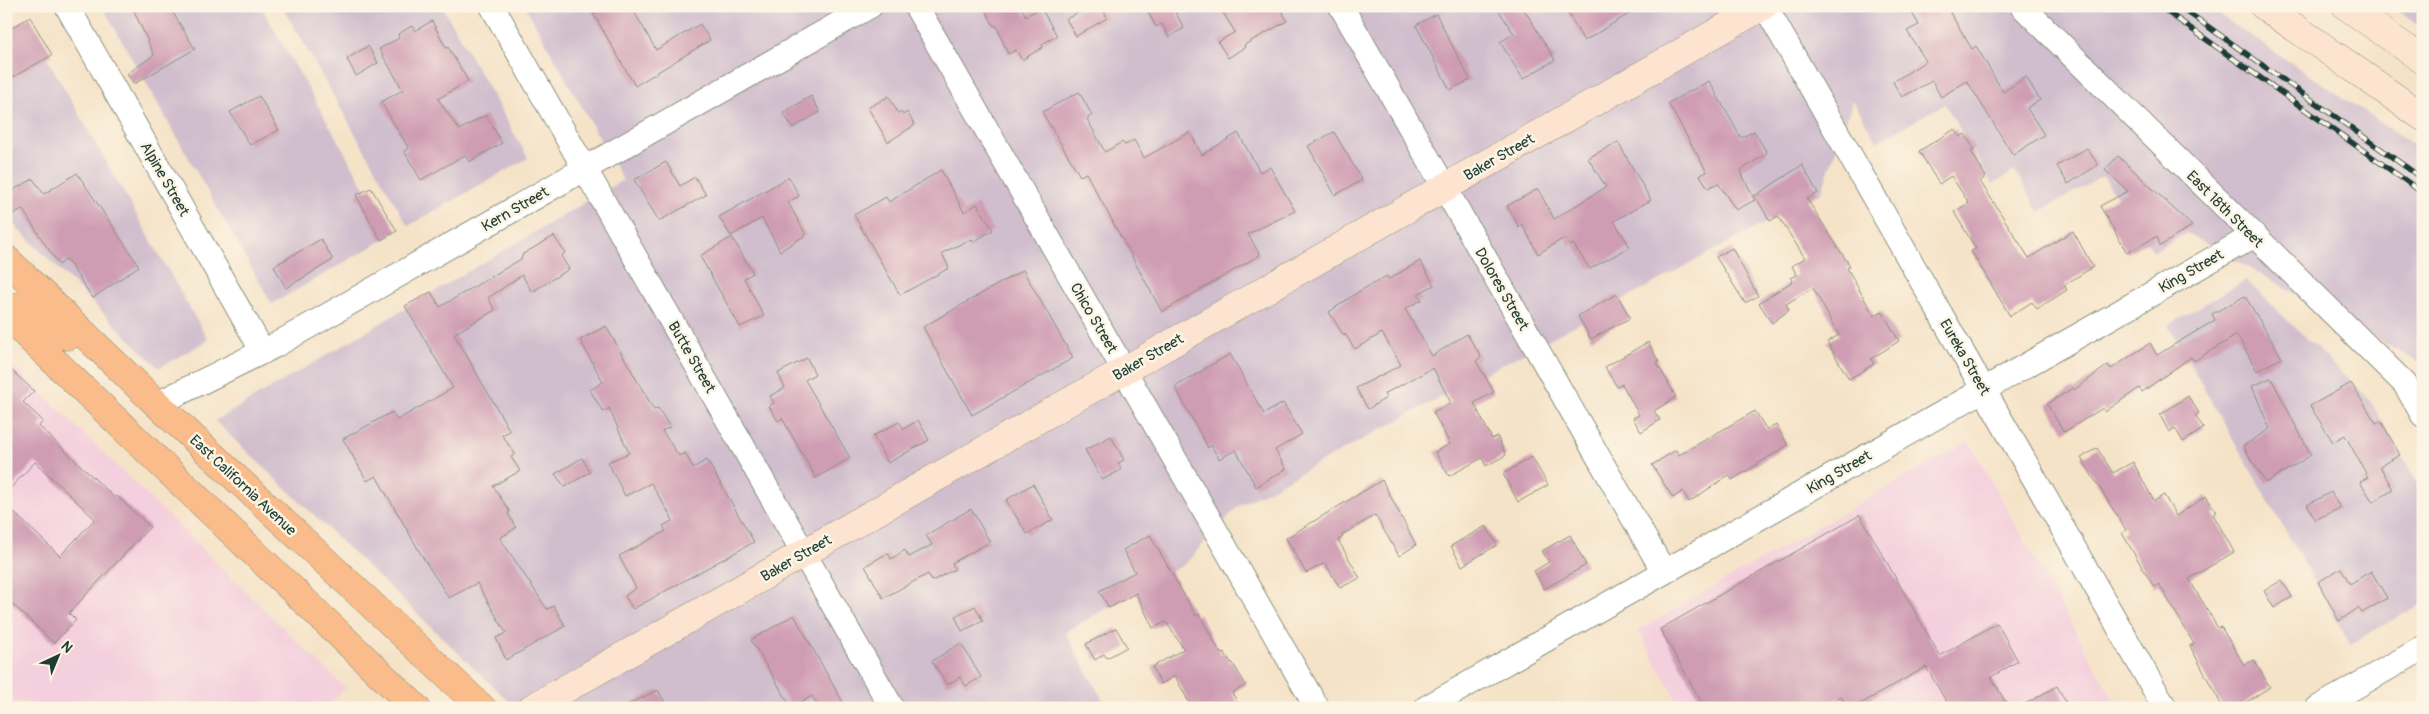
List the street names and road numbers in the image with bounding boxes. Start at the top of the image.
street label: Baker Street [1461,129,1539,185]
street label: Alpine Street [136,139,194,221]
street label: East 18th Street [2182,167,2268,253]
street label: Kern Street [478,182,553,236]
street label: Dolores Street [1470,245,1533,335]
street label: King Street [2156,245,2228,298]
street label: Chico Street [1066,279,1122,358]
street label: Eureka Street [1935,316,1995,400]
street label: Butte Street [663,318,720,397]
street label: Baker Street [1110,329,1188,385]
street label: East California Avenue [185,431,301,540]
street label: King Street [1804,446,1876,499]
street label: Baker Street [758,530,836,586]

